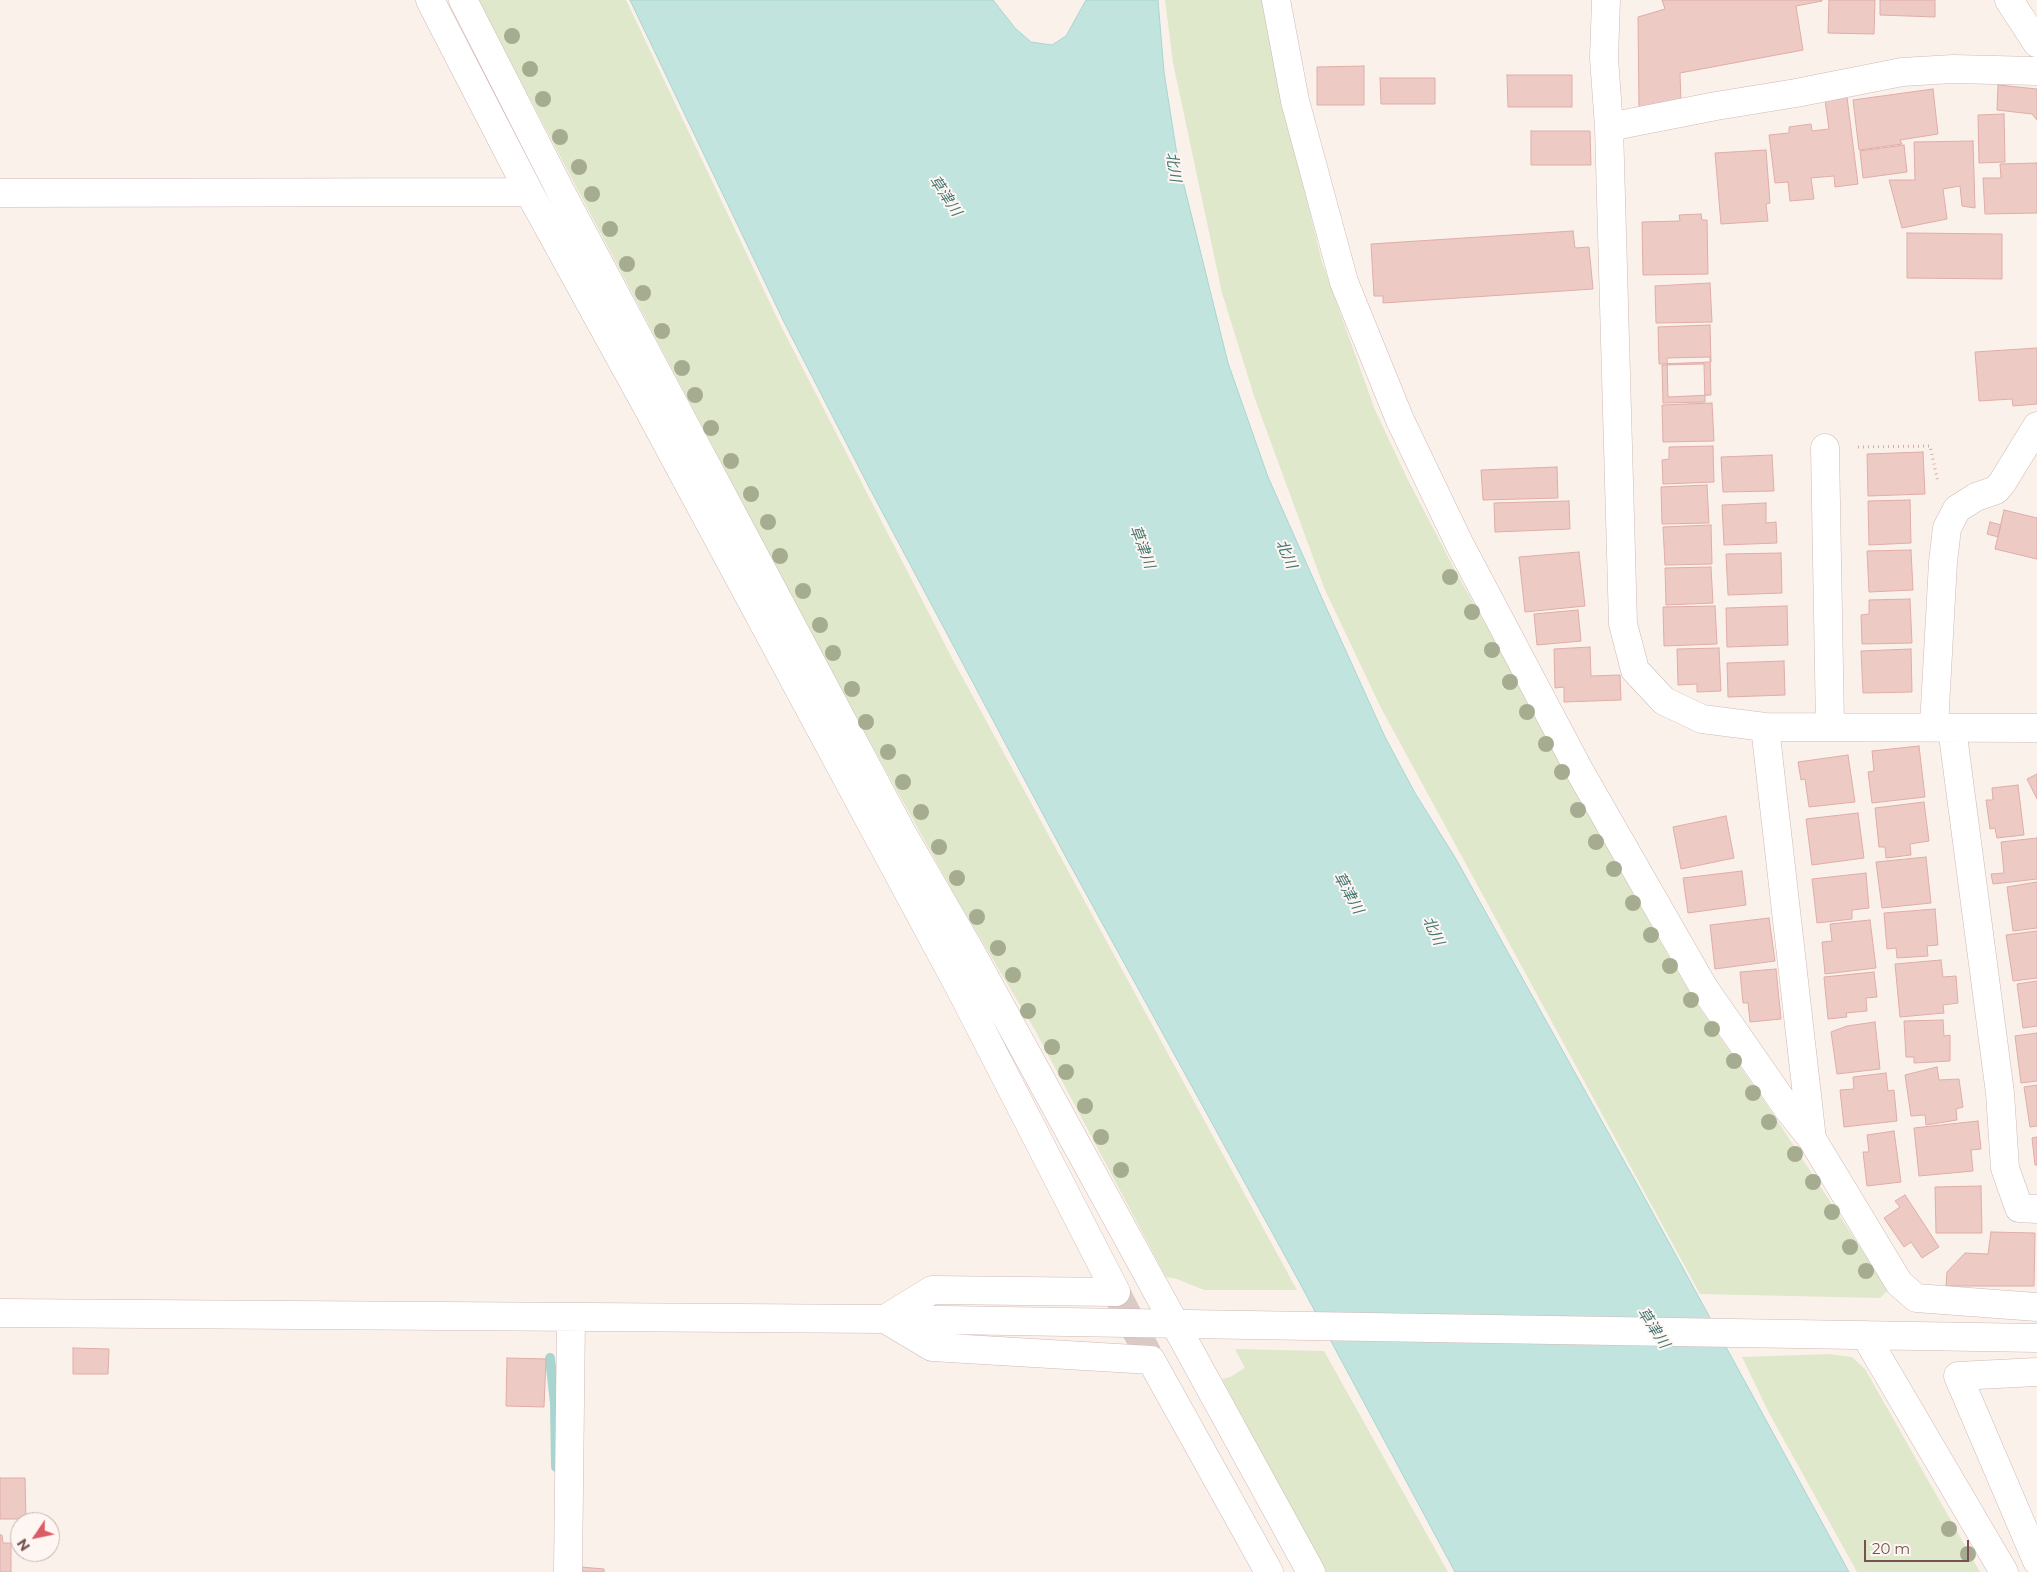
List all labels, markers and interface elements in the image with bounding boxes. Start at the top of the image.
water label: 北川 [1162,151,1184,183]
water label: 草津川 [925,172,965,220]
water label: 草津川 [1126,523,1158,571]
water label: 北川 [1272,537,1300,571]
water label: 草津川 [1329,869,1367,917]
water label: 北川 [1419,914,1447,948]
water label: 草津川 [1633,1304,1673,1352]
north arrow [10,1512,60,1562]
scale bar [1867,1530,1972,1562]
text: N [13,1535,34,1555]
text: 20 m [1872,1539,1910,1558]

